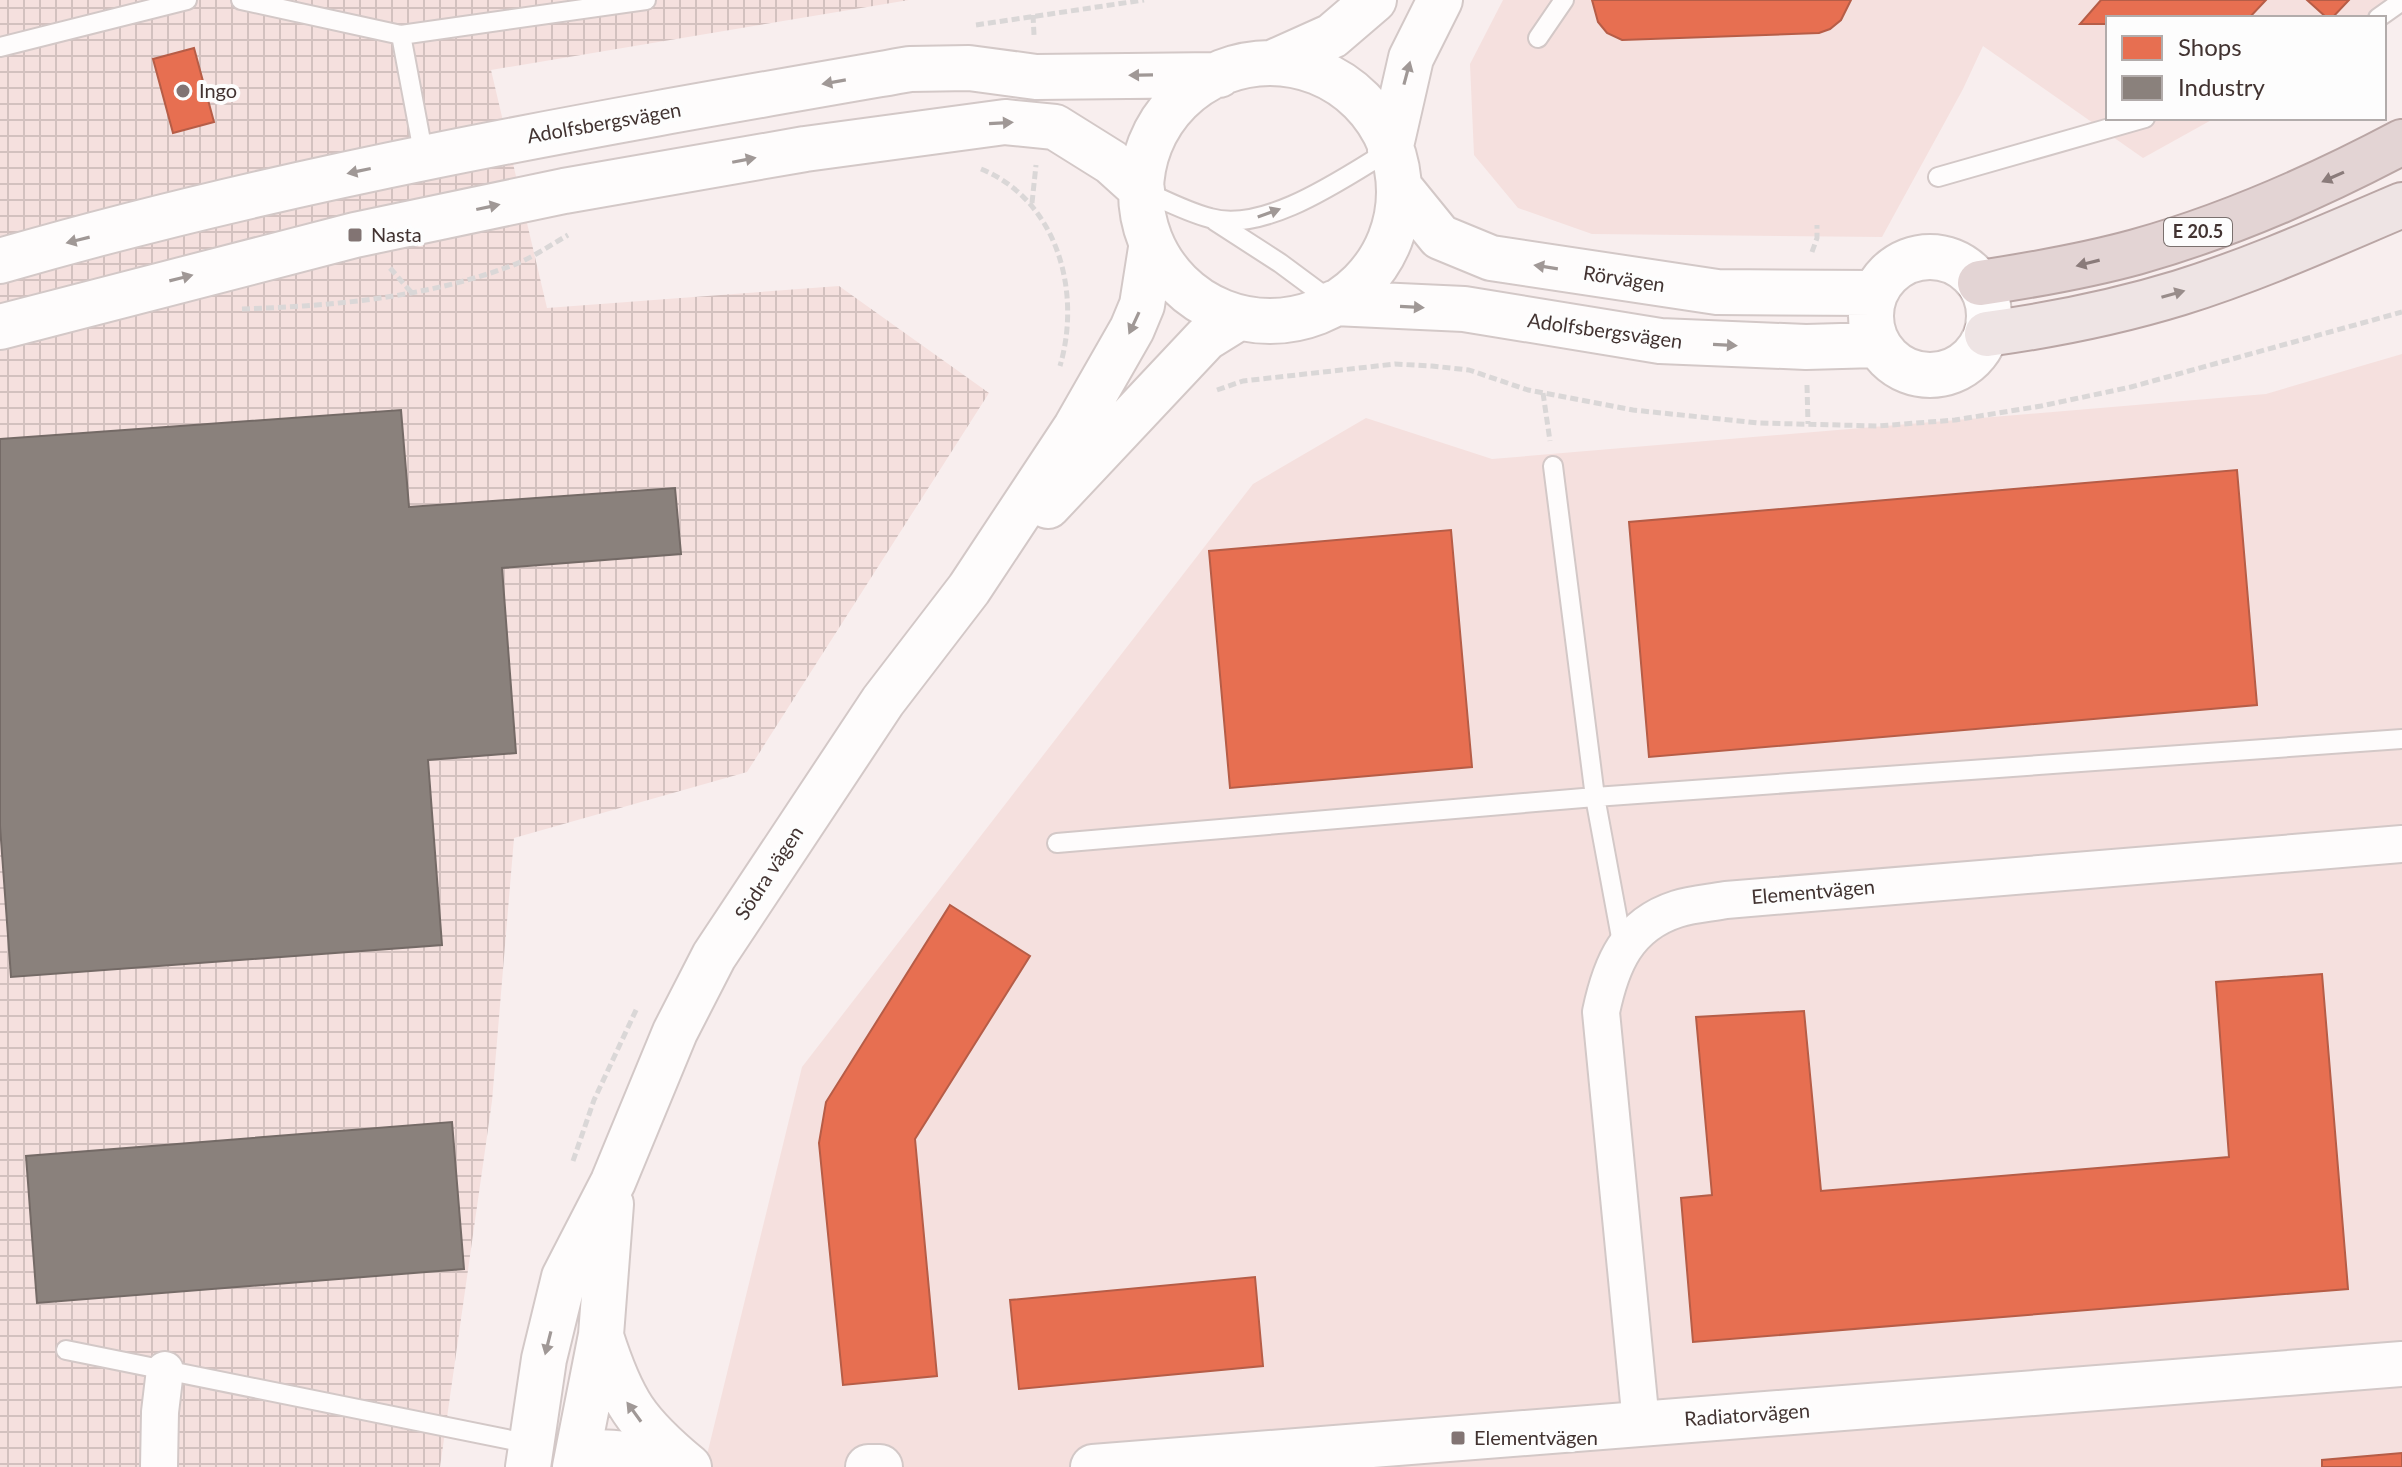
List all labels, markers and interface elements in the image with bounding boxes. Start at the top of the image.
legend [2106,16,2386,120]
text: Shops [2178,32,2242,61]
one-way arrow [1401,61,1413,86]
one-way arrow [1128,69,1153,81]
text: Industry [2178,72,2265,101]
one-way arrow [821,77,846,89]
place label: Ingo [199,78,237,102]
marker: Ingo [174,82,192,100]
street label: Adolfsbergsvägen [525,97,683,147]
one-way arrow [989,117,1014,130]
one-way arrow [732,154,757,166]
one-way arrow [346,165,371,178]
one-way arrow [2321,171,2344,184]
one-way arrow [476,200,501,213]
one-way arrow [1257,206,1281,219]
road number: E 20.5 [2164,218,2232,246]
place label: Nasta [371,222,422,246]
marker: Nasta [346,226,364,244]
one-way arrow [65,234,90,246]
one-way arrow [2075,258,2100,270]
one-way arrow [1533,260,1558,273]
street label: Rörvägen [1582,260,1667,296]
one-way arrow [168,272,193,284]
one-way arrow [2161,287,2185,300]
one-way arrow [1399,301,1424,314]
street label: Adolfsbergsvägen [1526,307,1684,353]
one-way arrow [1127,312,1141,335]
one-way arrow [1713,339,1738,352]
street label: Södra vägen [729,821,807,924]
street label: Elementvägen [1750,874,1876,908]
one-way arrow [541,1331,553,1356]
street label: Radiatorvägen [1683,1398,1811,1430]
one-way arrow [626,1401,642,1423]
place label: Elementvägen [1474,1425,1598,1449]
marker: Elementvägen [1449,1429,1467,1447]

